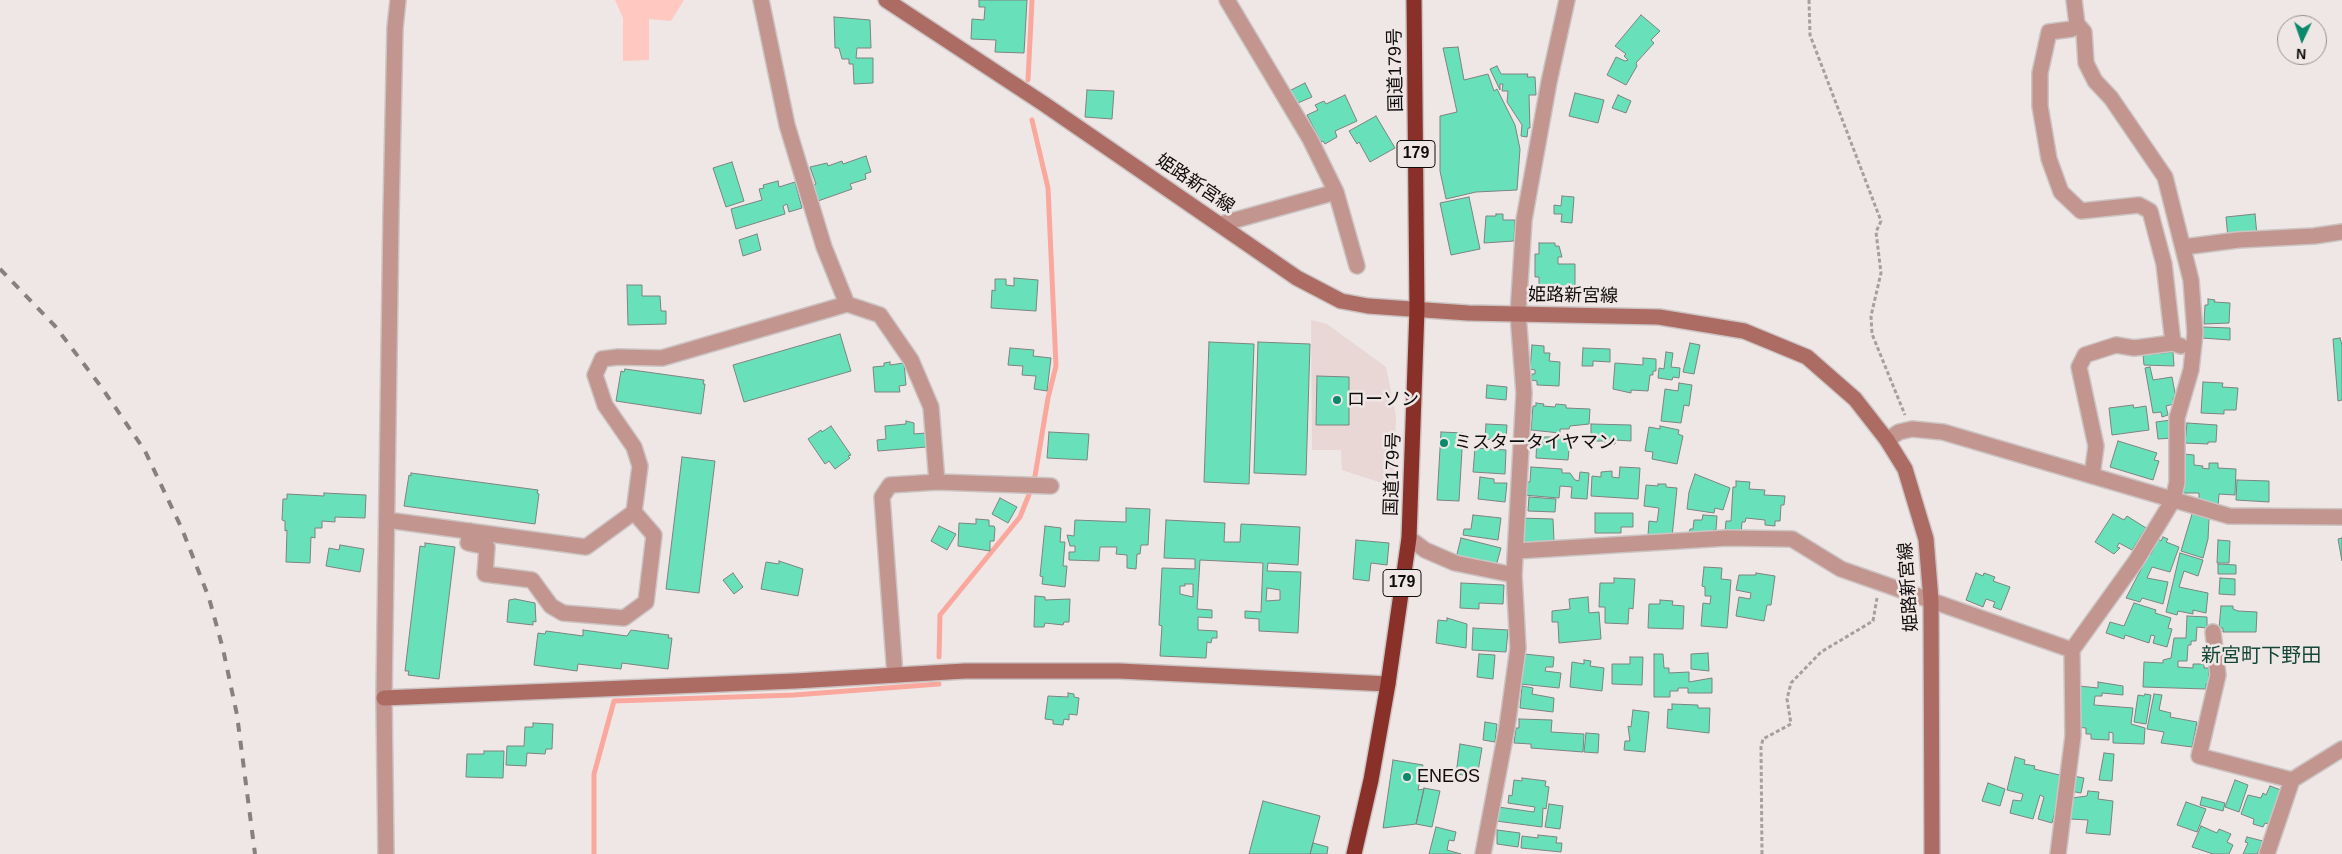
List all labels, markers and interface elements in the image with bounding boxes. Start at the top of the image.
north arrow [2277,15,2327,65]
street label: 国道179号 [1384,28,1408,112]
text: N [2296,46,2307,62]
road number: 179 [1397,140,1435,168]
street label: 姫路新宮線 [1152,150,1238,218]
street label: 姫路新宮線 [1528,284,1618,308]
place label: ローソン [1347,389,1419,411]
marker: ローソン [1331,394,1343,406]
street label: 国道179号 [1381,432,1405,516]
place label: ミスタータイヤマン [1454,432,1616,454]
marker: ミスタータイヤマン [1438,437,1450,449]
street label: 姫路新宮線 [1895,541,1923,633]
road number: 179 [1383,570,1421,596]
district label: 新宮町下野田 [2201,644,2321,668]
place label: ENEOS [1417,766,1480,788]
marker: ENEOS [1401,771,1413,783]

